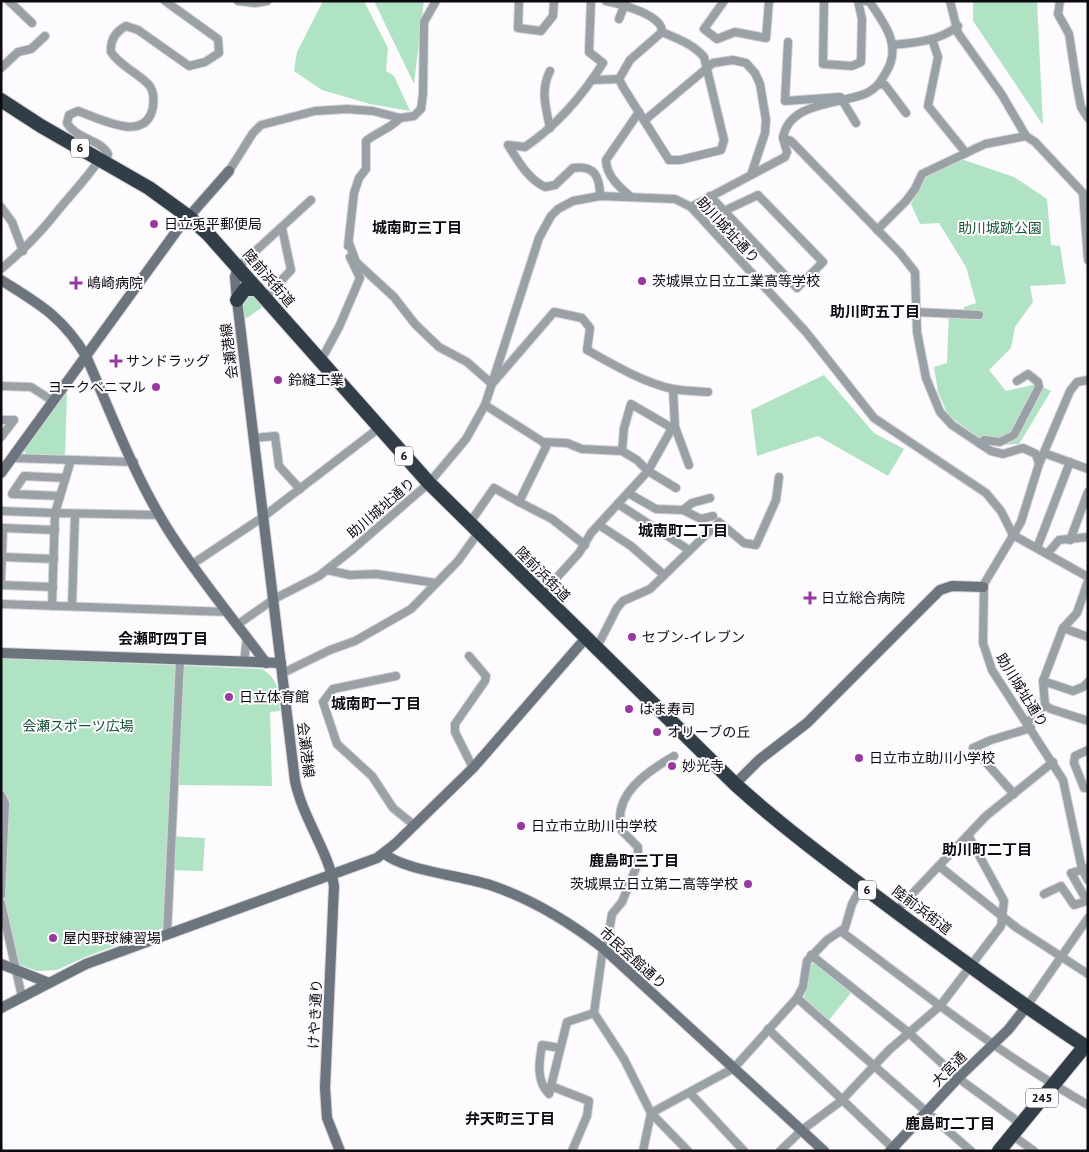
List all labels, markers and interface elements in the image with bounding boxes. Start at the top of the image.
road number: 6 [71,138,89,158]
street label: 助川城址通り [693,193,763,267]
place label: 日立兎平郵便局 [164,215,262,233]
marker: 日立兎平郵便局 [148,218,160,230]
district label: 城南町三丁目 [372,218,462,237]
park label: 助川城跡公園 [958,219,1042,237]
street label: 陸前浜街道 [239,246,299,310]
place label: 茨城県立日立工業高等学校 [652,272,820,290]
place label: 嶋崎病院 [87,274,143,292]
marker: 茨城県立日立工業高等学校 [636,275,648,287]
marker: 嶋崎病院 [69,276,83,290]
district label: 助川町五丁目 [830,302,920,321]
street label: 会瀬港線 [217,322,241,380]
place label: サンドラッグ [126,352,210,370]
marker: サンドラッグ [110,355,122,367]
place label: 鈴縫工業 [288,371,344,389]
marker: 鈴縫工業 [272,374,284,386]
place label: ヨークベニマル [48,378,146,396]
marker: ヨークベニマル [150,381,162,393]
road number: 6 [395,446,413,466]
street label: 助川城址通り [343,474,419,542]
district label: 城南町二丁目 [638,521,728,540]
street label: 陸前浜街道 [512,543,574,605]
place label: 日立総合病院 [821,589,905,607]
marker: 日立総合病院 [803,591,817,605]
place label: セブン-イレブン [642,628,745,646]
district label: 会瀬町四丁目 [118,629,208,648]
marker: セブン-イレブン [626,631,638,643]
street label: 助川城址通り [992,650,1052,730]
place label: 日立体育館 [239,688,309,706]
marker: 日立体育館 [223,691,235,703]
district label: 城南町一丁目 [331,694,421,713]
place label: はま寿司 [639,700,695,718]
marker: はま寿司 [623,703,635,715]
park label: 会瀬スポーツ広場 [22,717,134,735]
street label: 会瀬港線 [294,721,318,779]
place label: オリーブの丘 [667,723,750,741]
marker: オリーブの丘 [651,726,663,738]
place label: 日立市立助川小学校 [869,749,995,767]
marker: 日立市立助川小学校 [853,752,865,764]
place label: 妙光寺 [682,757,724,775]
marker: 妙光寺 [666,760,678,772]
place label: 日立市立助川中学校 [531,817,657,835]
marker: 日立市立助川中学校 [515,820,527,832]
district label: 助川町二丁目 [942,840,1032,859]
district label: 鹿島町三丁目 [589,851,679,870]
place label: 茨城県立日立第二高等学校 [570,875,738,893]
marker: 茨城県立日立第二高等学校 [742,878,754,890]
road number: 6 [858,880,876,900]
street label: 陸前浜街道 [889,882,955,938]
street label: 市民会館通り [596,923,670,993]
place label: 屋内野球練習場 [63,929,161,947]
marker: 屋内野球練習場 [47,932,59,944]
street label: けやき通り [304,979,326,1049]
street label: 大宮通 [928,1048,970,1090]
road number: 245 [1026,1088,1058,1108]
district label: 弁天町三丁目 [465,1109,555,1128]
district label: 鹿島町二丁目 [905,1114,995,1133]

